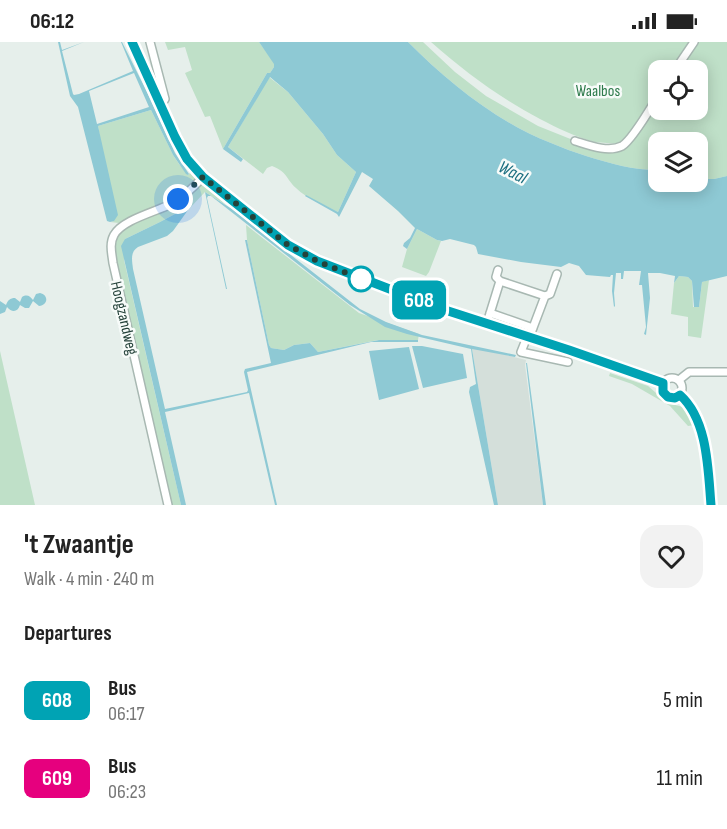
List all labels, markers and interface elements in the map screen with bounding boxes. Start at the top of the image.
text: 06:12 [30,8,74,35]
map controls [648,60,708,192]
button: locate [648,60,708,120]
park label: Waalbos [576,82,620,101]
button: layers [648,132,708,192]
water label: Waal [495,156,531,189]
your location [163,184,193,214]
unlabelled marker [348,266,374,292]
street label: Hoogzandweg [106,280,141,357]
line badge: 608 [384,280,454,320]
text: 608 [404,288,434,313]
button: heart [640,525,703,588]
text: 't Zwaantje [24,528,134,561]
text: Walk · 4 min · 240 m [24,567,154,591]
text: Departures [24,620,112,647]
text: Bus [108,675,137,702]
text: 5 min [663,687,703,714]
text: 608 [42,688,72,713]
text: 06:17 [108,702,144,726]
text: Bus [108,753,137,780]
text: 11 min [656,765,703,792]
text: 609 [42,766,72,791]
text: 06:23 [108,780,146,804]

